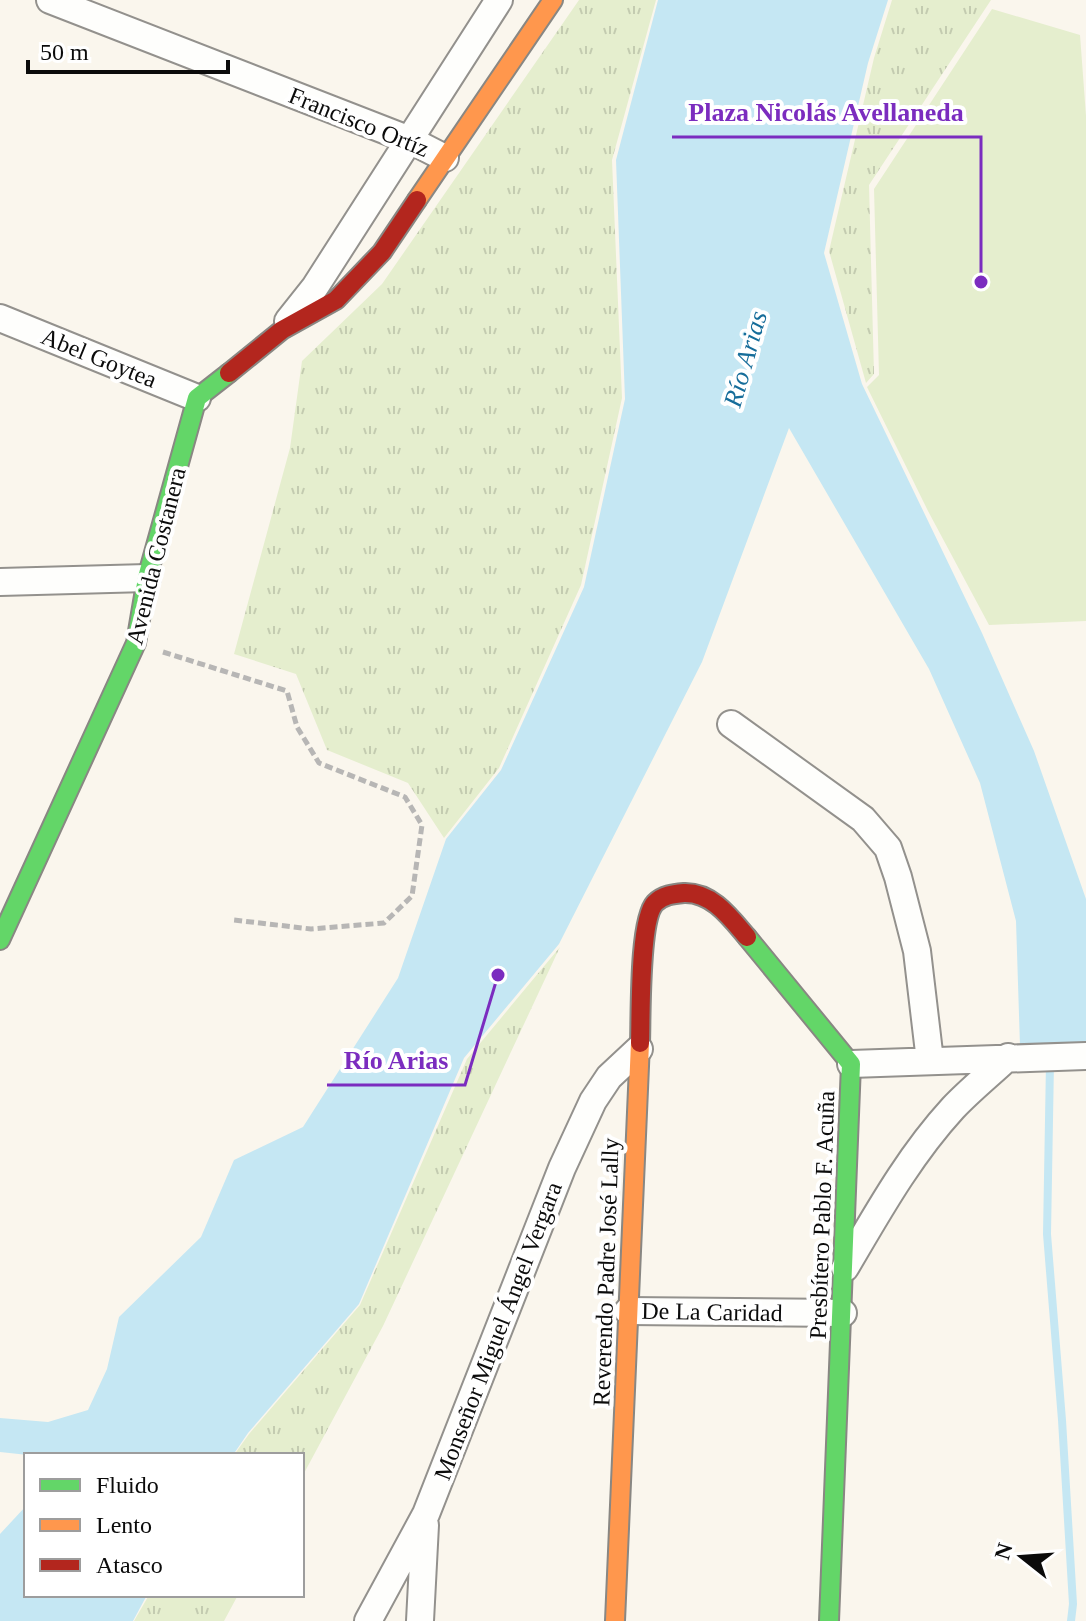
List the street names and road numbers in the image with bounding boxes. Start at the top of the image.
street label: Francisco Ortíz [285,82,433,162]
street label: Abel Goytea [38,323,161,393]
street label: Avenida Costanera [121,464,191,647]
street label: Presbítero Pablo F. Acuña [805,1090,839,1340]
street label: Reverendo Padre José Lally [588,1137,624,1407]
street label: Monseñor Miguel Ángel Vergara [429,1178,567,1484]
street label: De La Caridad [641,1298,783,1326]

